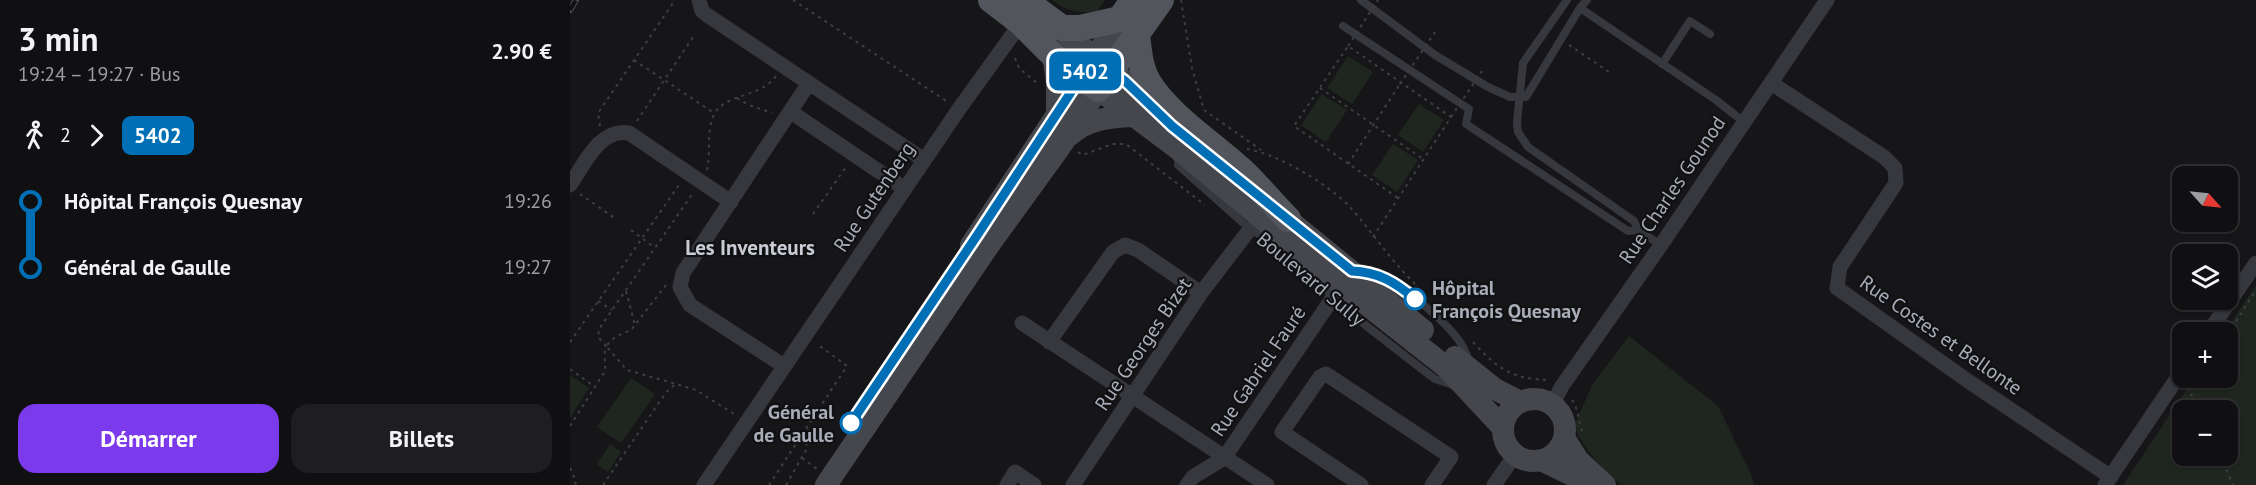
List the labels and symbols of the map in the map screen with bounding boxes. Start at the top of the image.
line badge: 5402 [1043,52,1127,90]
street label: Rue Charles Gounod [1613,111,1731,269]
street label: Rue Gutenberg [828,137,920,257]
north arrow [2172,166,2238,232]
street label: Boulevard Sully [1251,226,1371,332]
district label: Les Inventeurs [685,234,815,261]
street label: Rue Costes et Bellonte [1855,269,2027,401]
street label: Rue Georges Bizet [1089,272,1197,416]
place label: Hôpital François Quesnay [1432,275,1581,324]
marker: Hôpital François Quesnay [1404,288,1426,310]
street label: Rue Gabriel Fauré [1205,301,1311,441]
place label: Général de Gaulle [753,399,834,448]
marker: Général de Gaulle [840,412,862,434]

